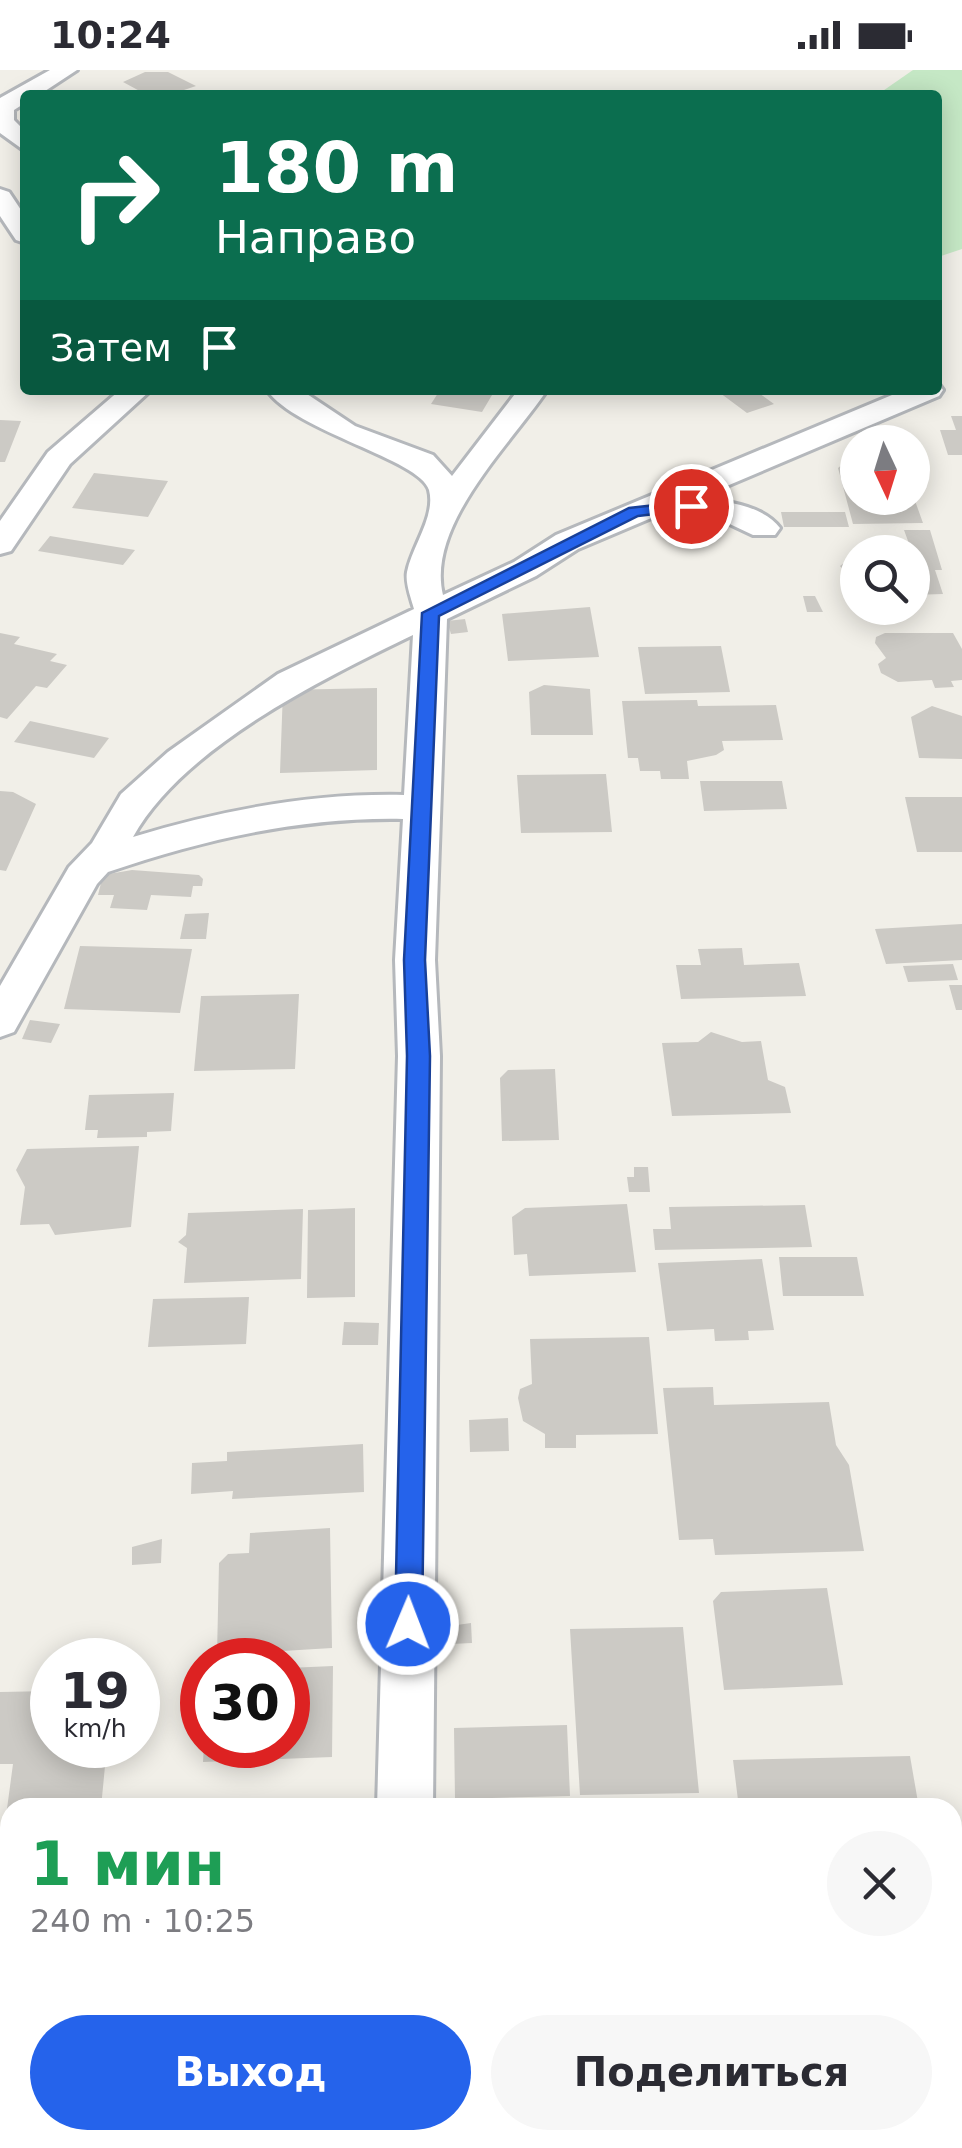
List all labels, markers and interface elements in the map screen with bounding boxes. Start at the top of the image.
text: 10:24 [50,13,171,57]
text: 180 m [215,127,458,209]
icon: right [50,130,180,260]
text: Направо [215,211,416,264]
icon: arrive [192,320,247,375]
text: Затем [50,326,172,370]
north arrow [840,425,930,515]
map controls [840,425,930,625]
pin [649,464,734,549]
icon: arrive [664,479,719,534]
button: search [840,535,930,625]
position arrow [356,1572,460,1676]
speed limit sign: 30 [180,1638,310,1768]
text: 19 [60,1662,130,1720]
text: km/h [63,1714,127,1743]
text: 1 мин [30,1829,225,1899]
button: close [827,1831,932,1936]
text: 240 m · 10:25 [30,1902,255,1940]
button: Выход [30,2015,471,2130]
button: Поделиться [491,2015,932,2130]

